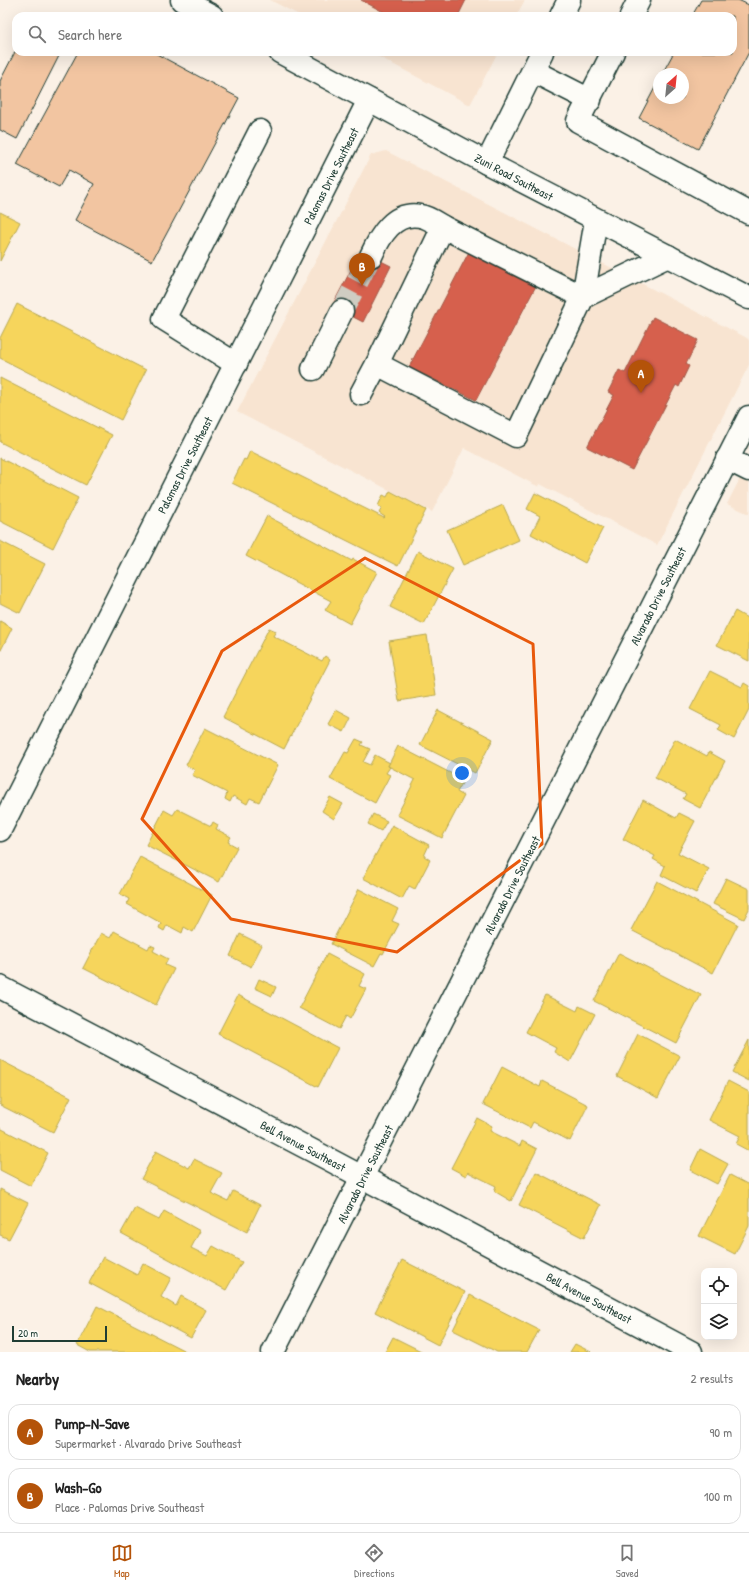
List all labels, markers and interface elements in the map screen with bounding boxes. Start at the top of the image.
search box [12,12,737,56]
icon: search [26,23,48,45]
text: Search here [58,24,122,45]
north arrow [653,68,689,104]
street label: Palomas Drive Southeast [299,124,363,227]
street label: Zuni Road Southeast [472,149,557,205]
pin: B [349,253,375,286]
pin: A [628,360,654,393]
street label: Palomas Drive Southeast [153,413,217,516]
street label: Alvarado Drive Southeast [626,543,690,648]
your location [452,763,472,783]
street label: Alvarado Drive Southeast [480,832,544,937]
street label: Bell Avenue Southeast [257,1116,349,1176]
street label: Alvarado Drive Southeast [333,1121,397,1226]
street label: Bell Avenue Southeast [543,1268,635,1328]
map controls [701,1268,737,1340]
button: locate [701,1268,737,1304]
button: layers [701,1304,737,1340]
scale bar [12,1324,107,1343]
text: 20 m [18,1326,38,1340]
text: Nearby [16,1367,59,1390]
text: 2 results [691,1369,733,1387]
text: Pump-N-Save [55,1413,130,1434]
text: A [27,1423,33,1441]
text: 90 m [710,1423,732,1441]
text: Supermarket · Alvarado Drive Southeast [55,1434,242,1452]
text: Wash-Go [55,1477,102,1498]
text: B [27,1487,33,1505]
text: 100 m [704,1487,732,1505]
text: Place · Palomas Drive Southeast [55,1498,204,1516]
tab: Map [111,1542,133,1580]
tab: Directions [354,1542,395,1580]
tab: Saved [616,1542,638,1580]

